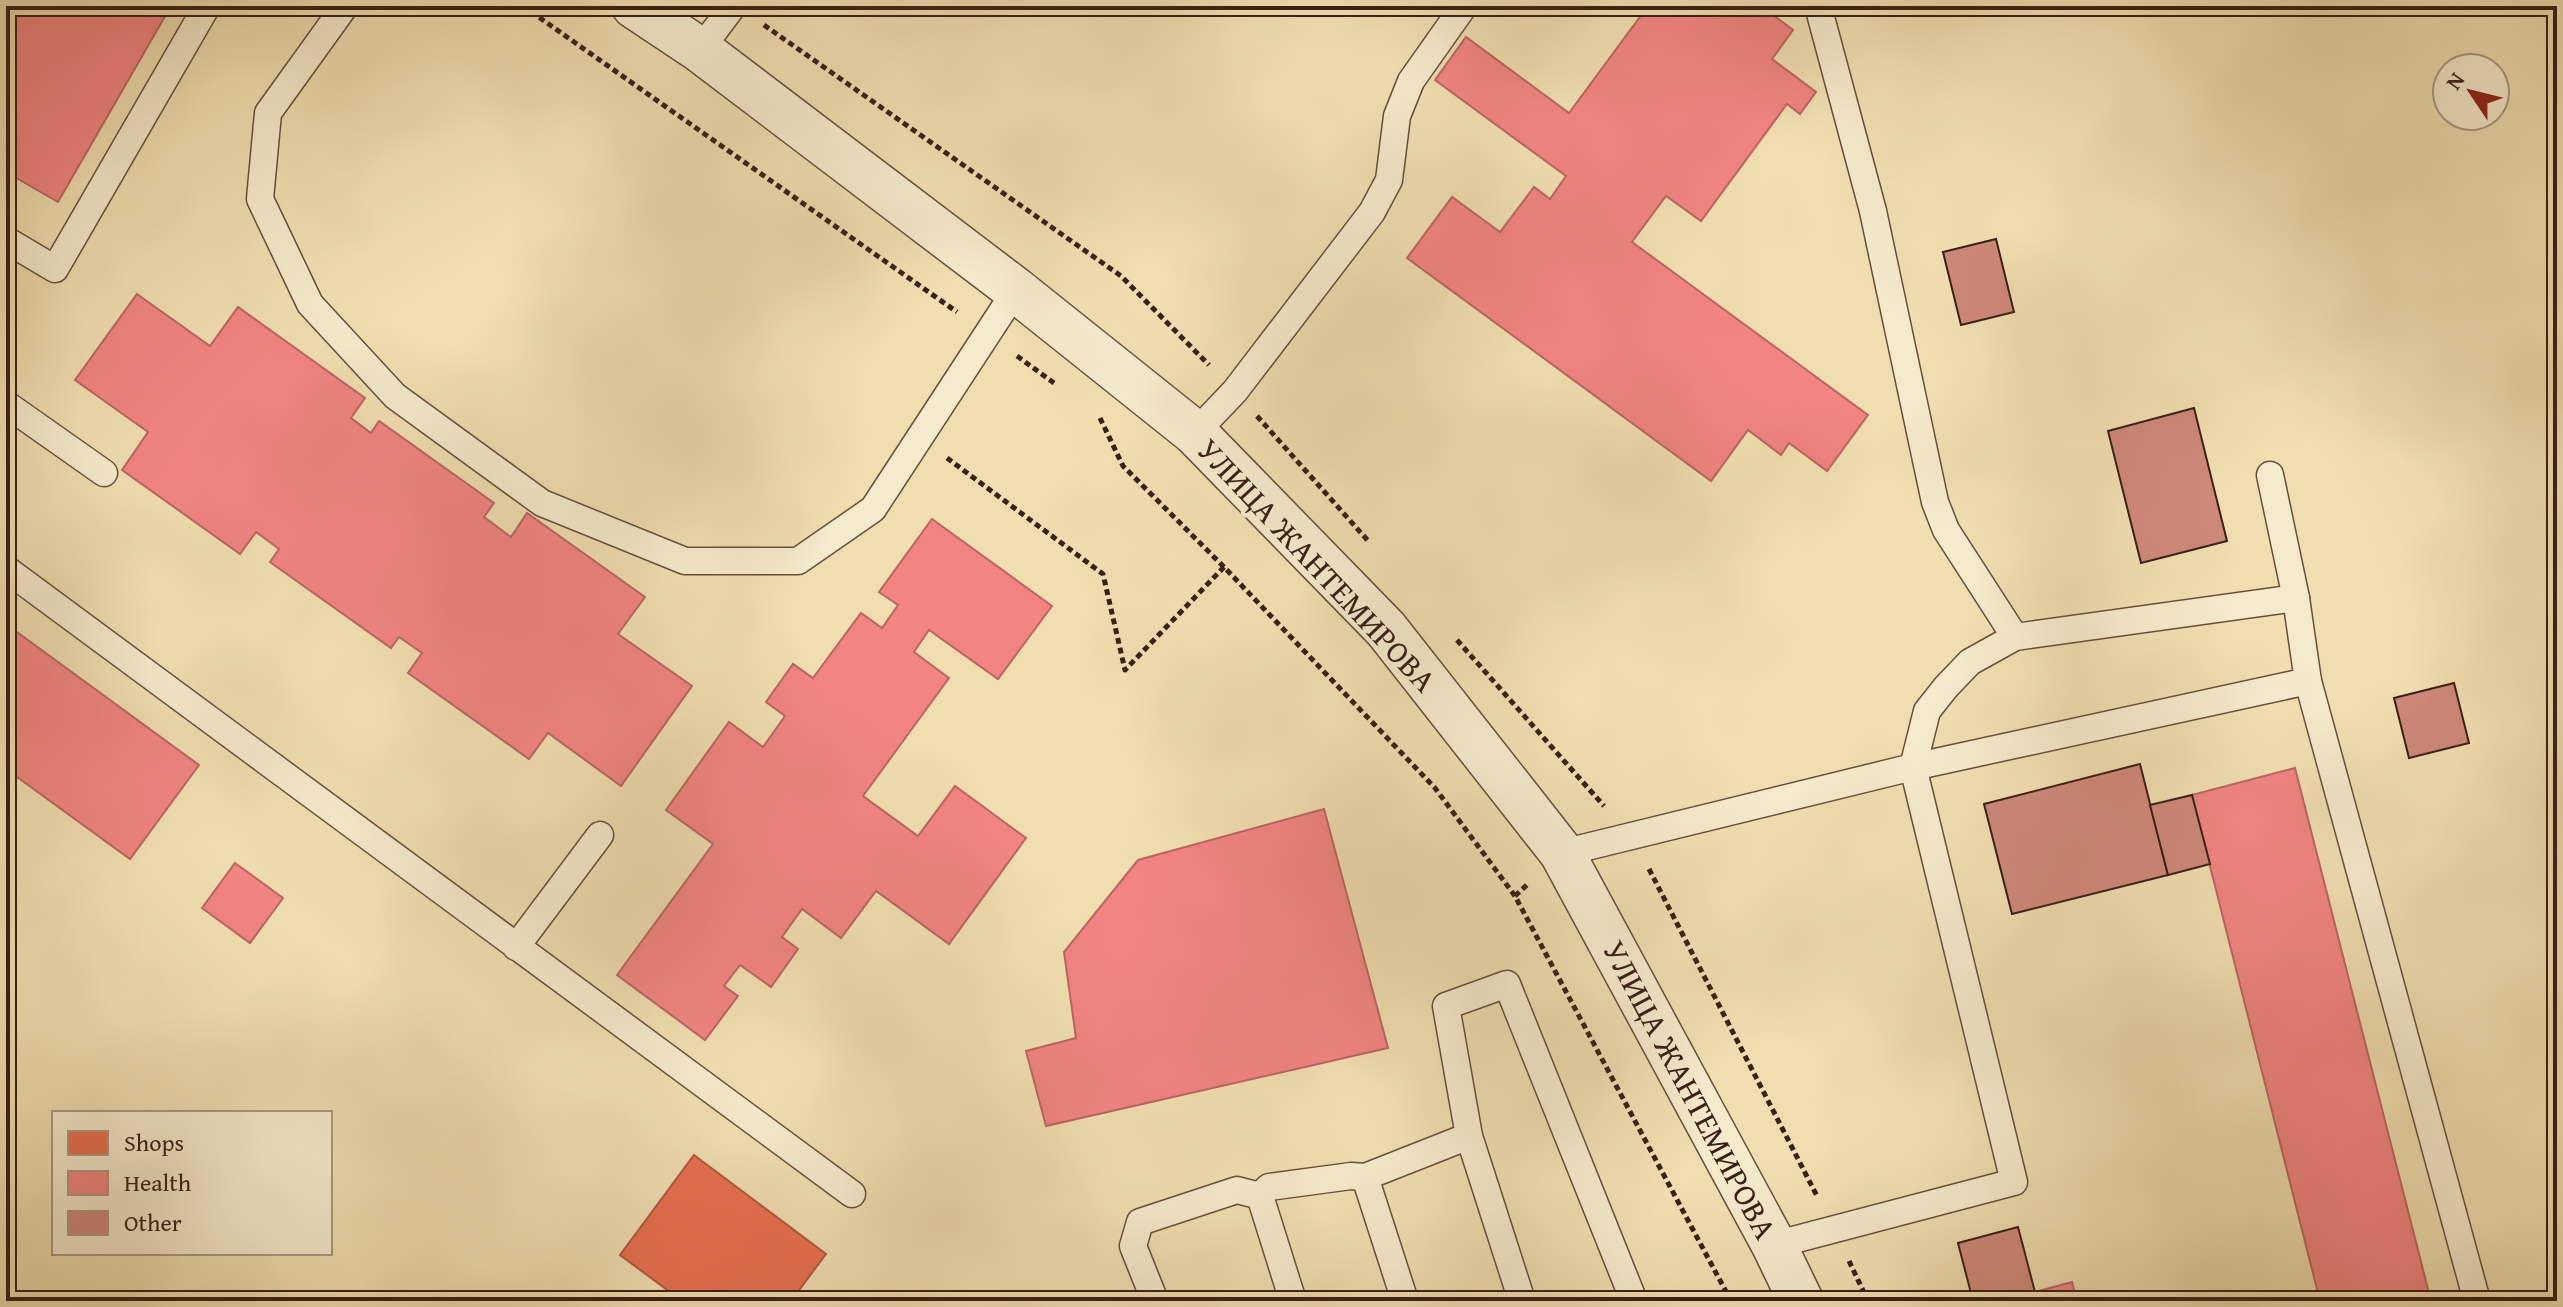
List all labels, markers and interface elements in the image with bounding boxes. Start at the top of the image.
north arrow [2431,52,2511,132]
text: N [2437,65,2472,96]
street label: УЛИЦА ЖАНТЕМИРОВА [1187,427,1448,703]
street label: УЛИЦА ЖАНТЕМИРОВА [1592,932,1790,1248]
legend [52,1111,332,1255]
text: Shops [124,1125,184,1160]
text: Health [124,1165,192,1200]
text: Other [124,1205,182,1240]

